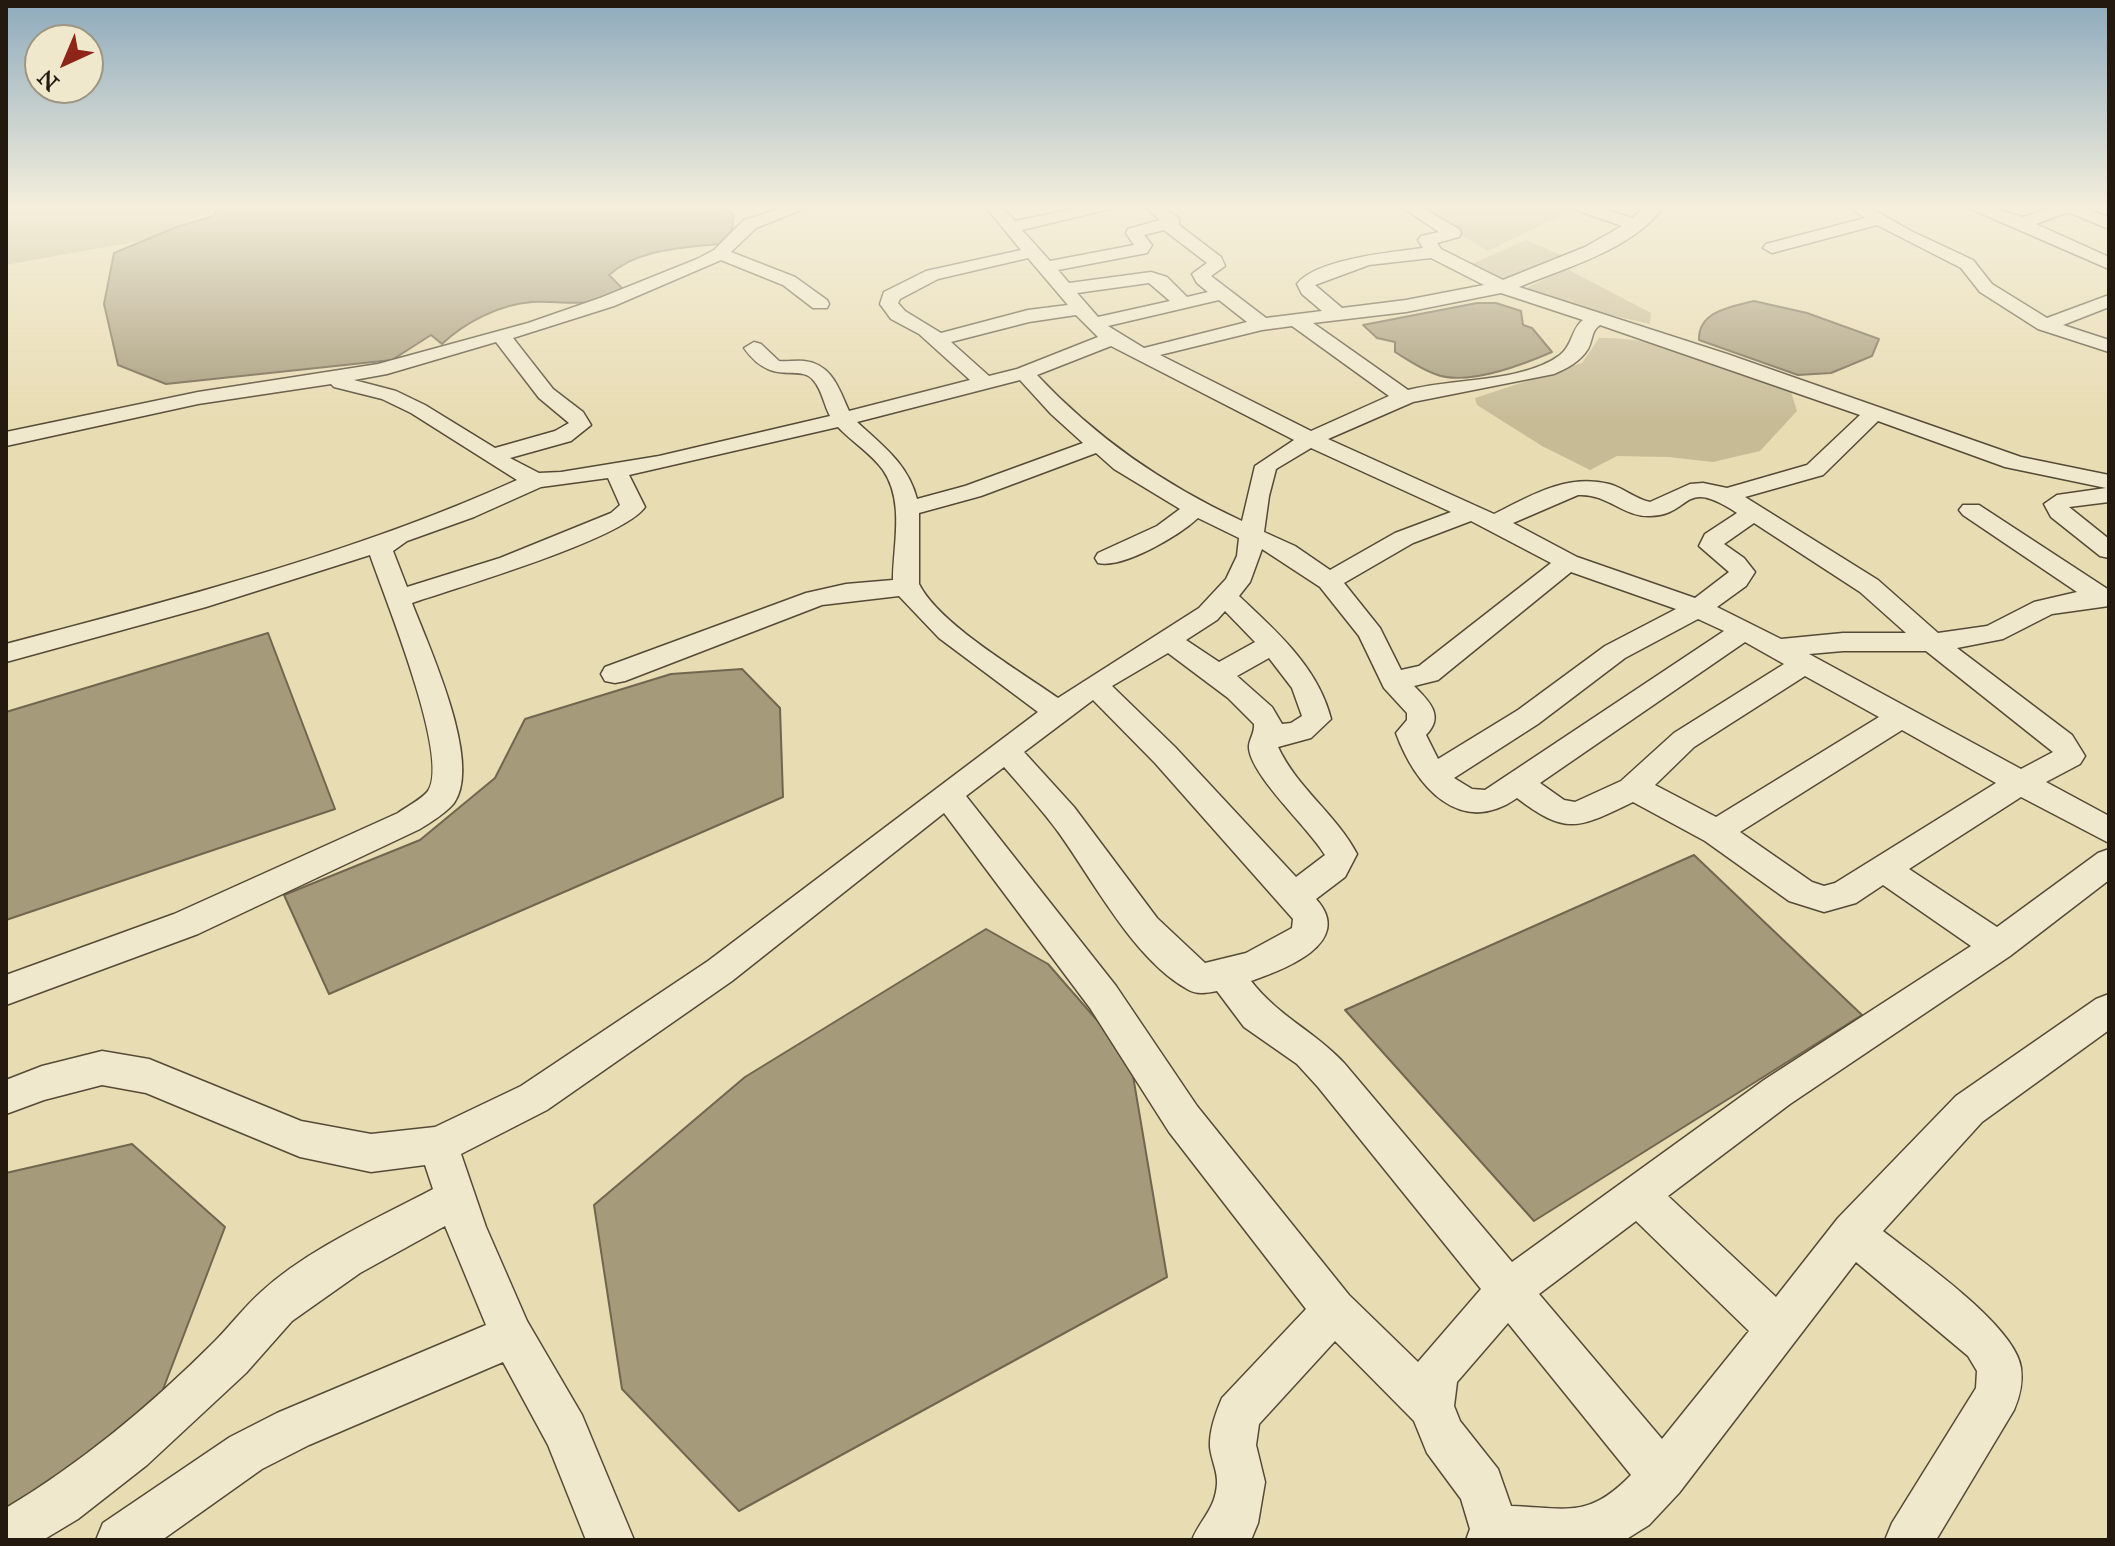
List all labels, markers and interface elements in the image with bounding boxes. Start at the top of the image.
north arrow [24,24,104,104]
text: N [32,64,64,96]

